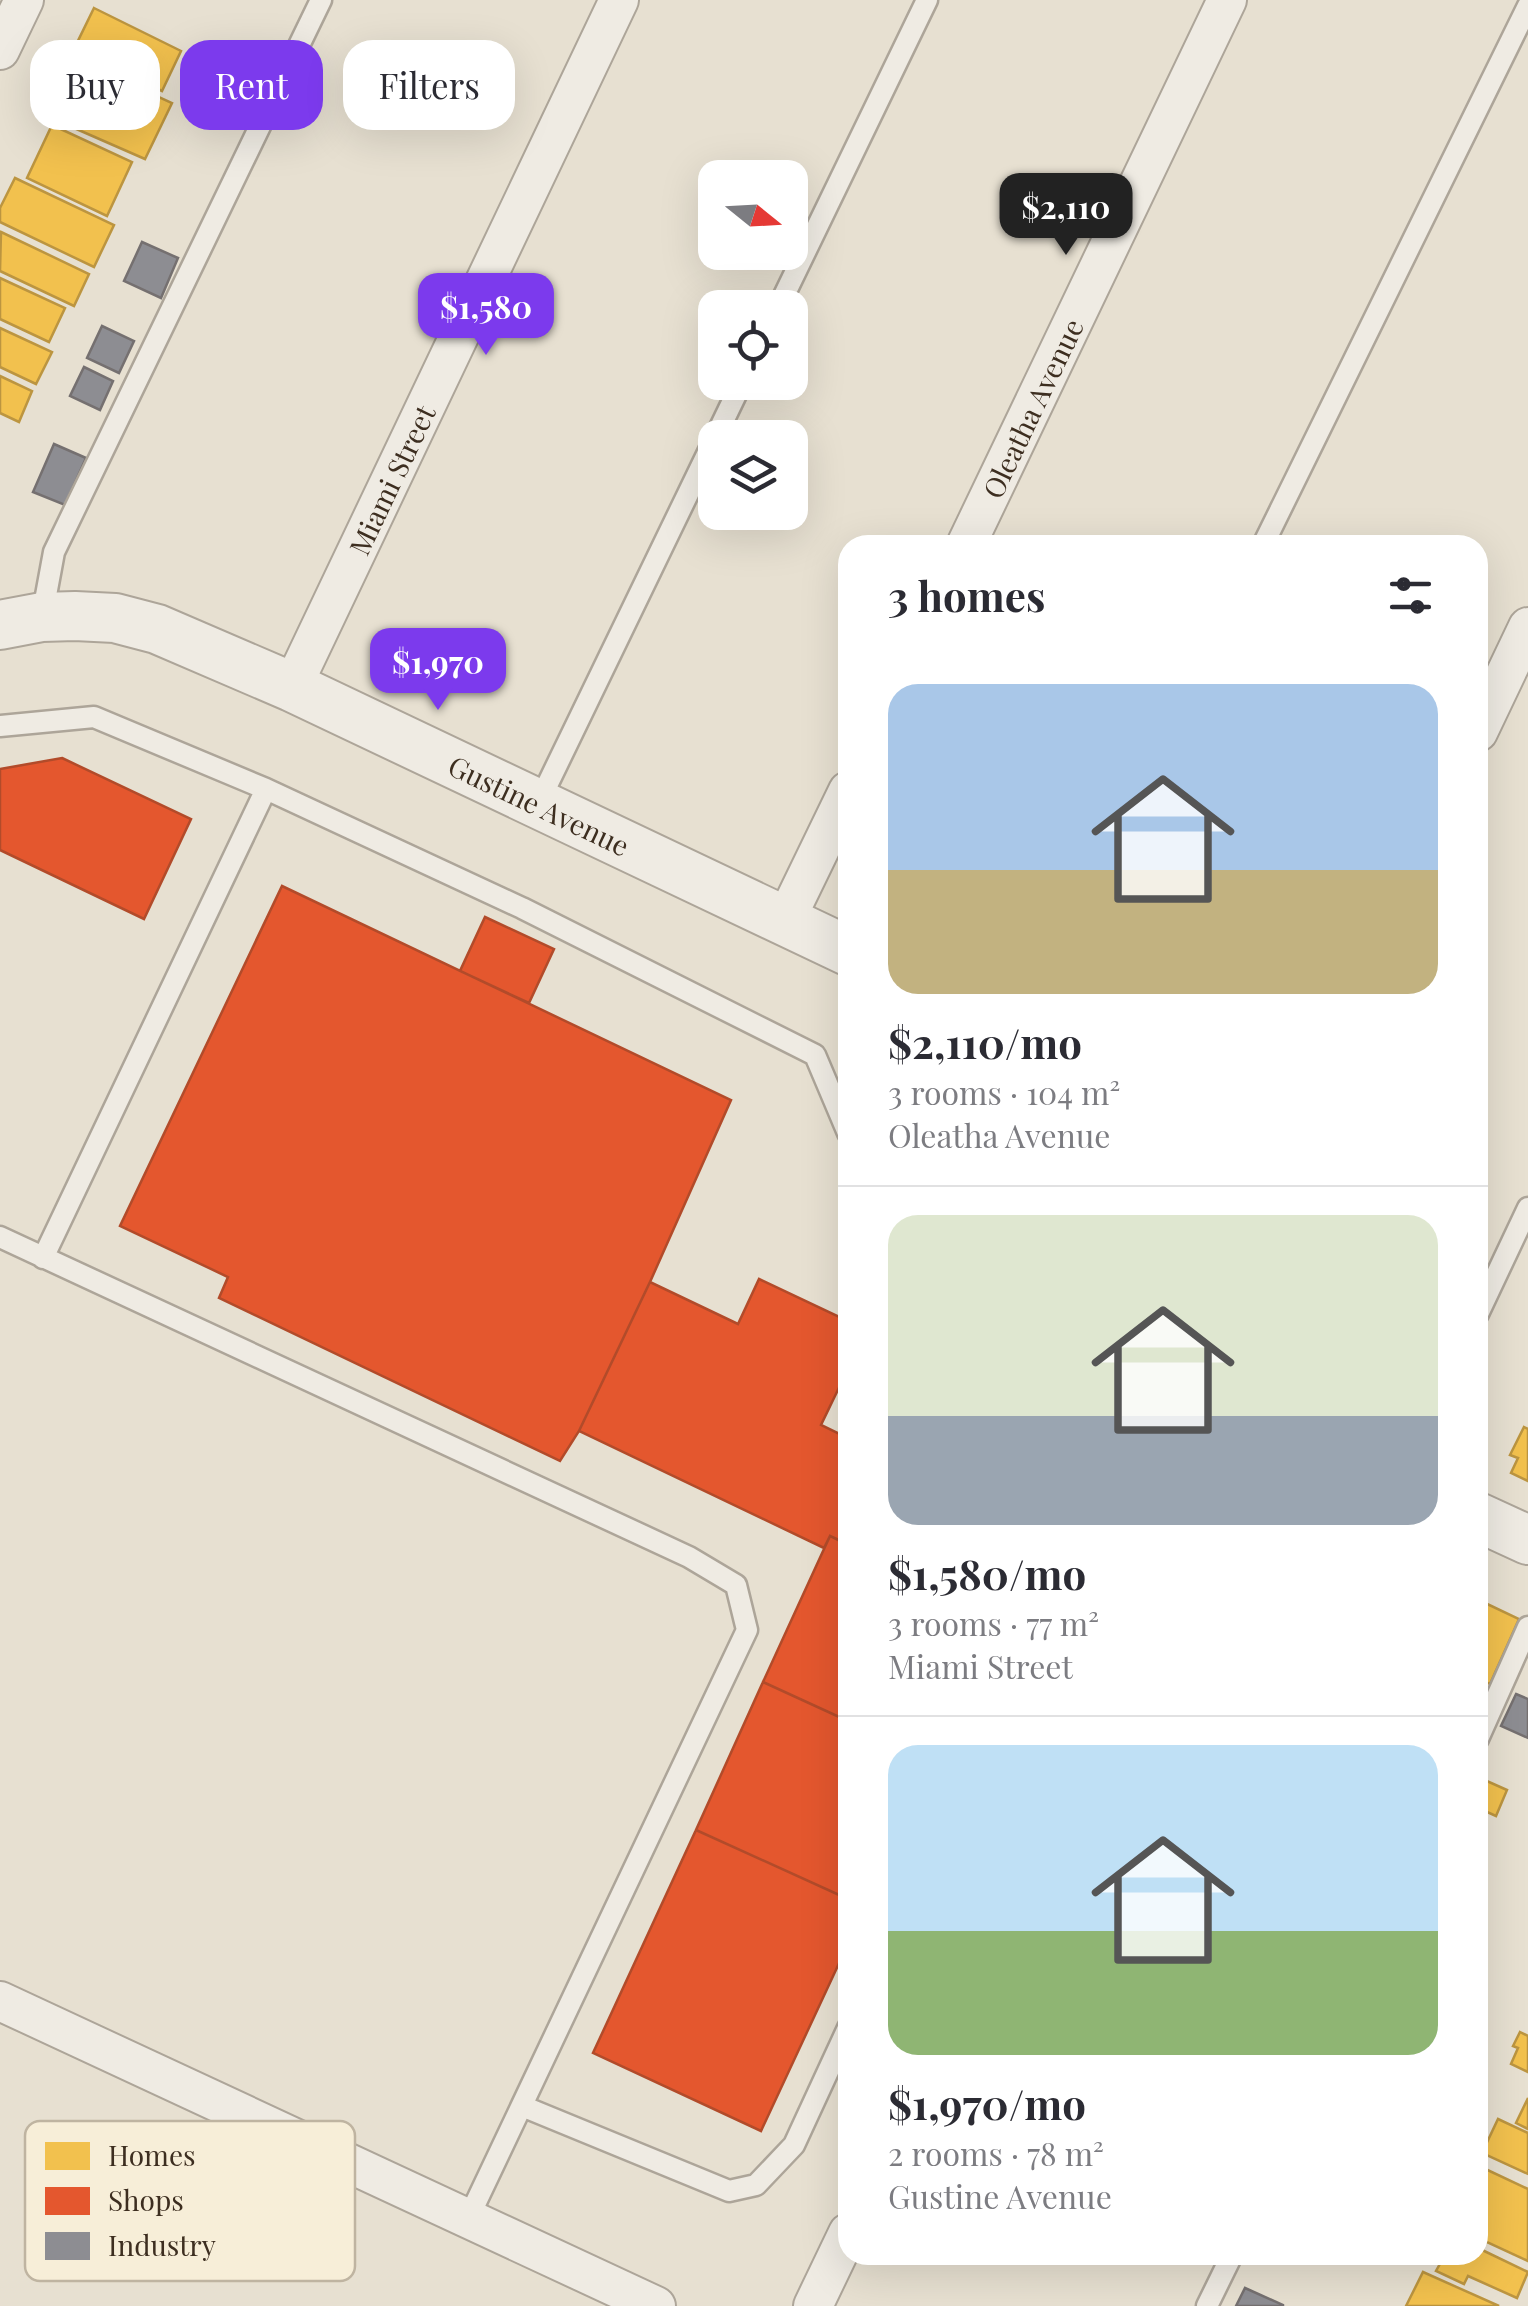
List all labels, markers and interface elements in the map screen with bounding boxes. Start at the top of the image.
chip: Buy [30,40,160,130]
chip: Rent [180,40,323,130]
chip: Filters [343,40,515,130]
north arrow [698,160,808,270]
map controls [698,160,808,530]
pin: $2,110 [985,173,1147,258]
text: $2,110 [1022,184,1110,227]
pin: $1,580 [405,273,567,358]
text: $1,580 [440,284,532,327]
button: locate [698,290,808,400]
street label: Oleatha Avenue [973,312,1090,504]
street label: Miami Street [339,397,443,560]
button: layers [698,420,808,530]
text: 3 homes [888,567,1045,623]
icon: filters [1383,568,1438,623]
pin: $1,970 [357,628,519,713]
text: $1,970 [392,639,484,682]
street label: Gustine Avenue [443,746,636,863]
icon: home [1073,749,1253,929]
text: $2,110/mo [888,1014,1082,1070]
text: 3 rooms · 104 m² [888,1070,1120,1113]
text: Oleatha Avenue [888,1113,1111,1156]
icon: home [1073,1280,1253,1460]
text: $1,580/mo [888,1545,1086,1601]
text: 3 rooms · 77 m² [888,1601,1099,1644]
text: Miami Street [888,1644,1073,1687]
icon: home [1073,1810,1253,1990]
text: $1,970/mo [888,2075,1086,2131]
legend [25,2121,355,2281]
text: 2 rooms · 78 m² [888,2131,1104,2174]
text: Homes [108,2136,196,2173]
text: Gustine Avenue [888,2174,1112,2217]
text: Shops [108,2181,184,2218]
text: Industry [108,2226,216,2263]

